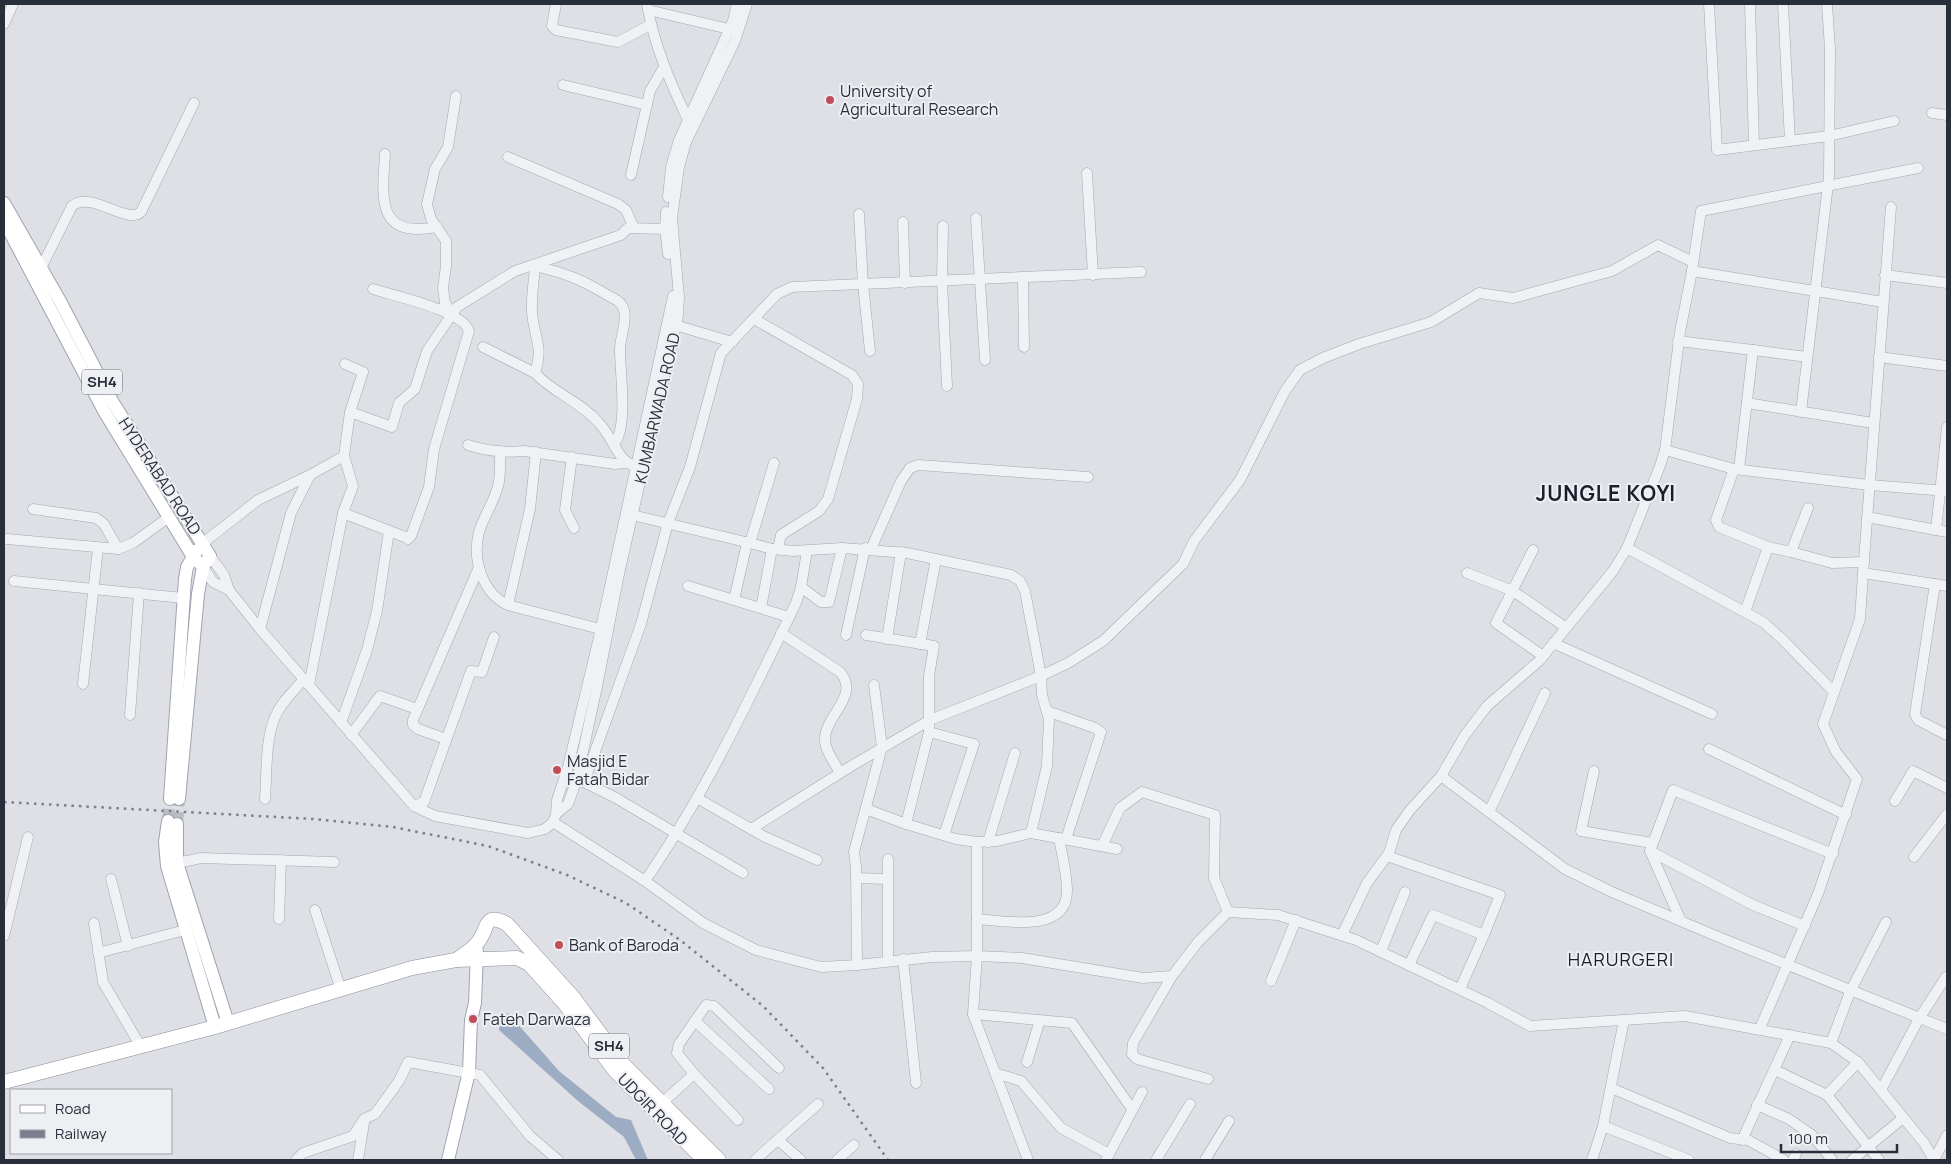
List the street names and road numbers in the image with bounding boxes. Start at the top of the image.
street label: KUMBARWADA ROAD [629,330,685,486]
road number: SH4 [82,370,122,394]
street label: HYDERABAD ROAD [114,413,206,539]
road number: SH4 [589,1034,629,1058]
street label: UDGIR ROAD [613,1068,693,1150]

